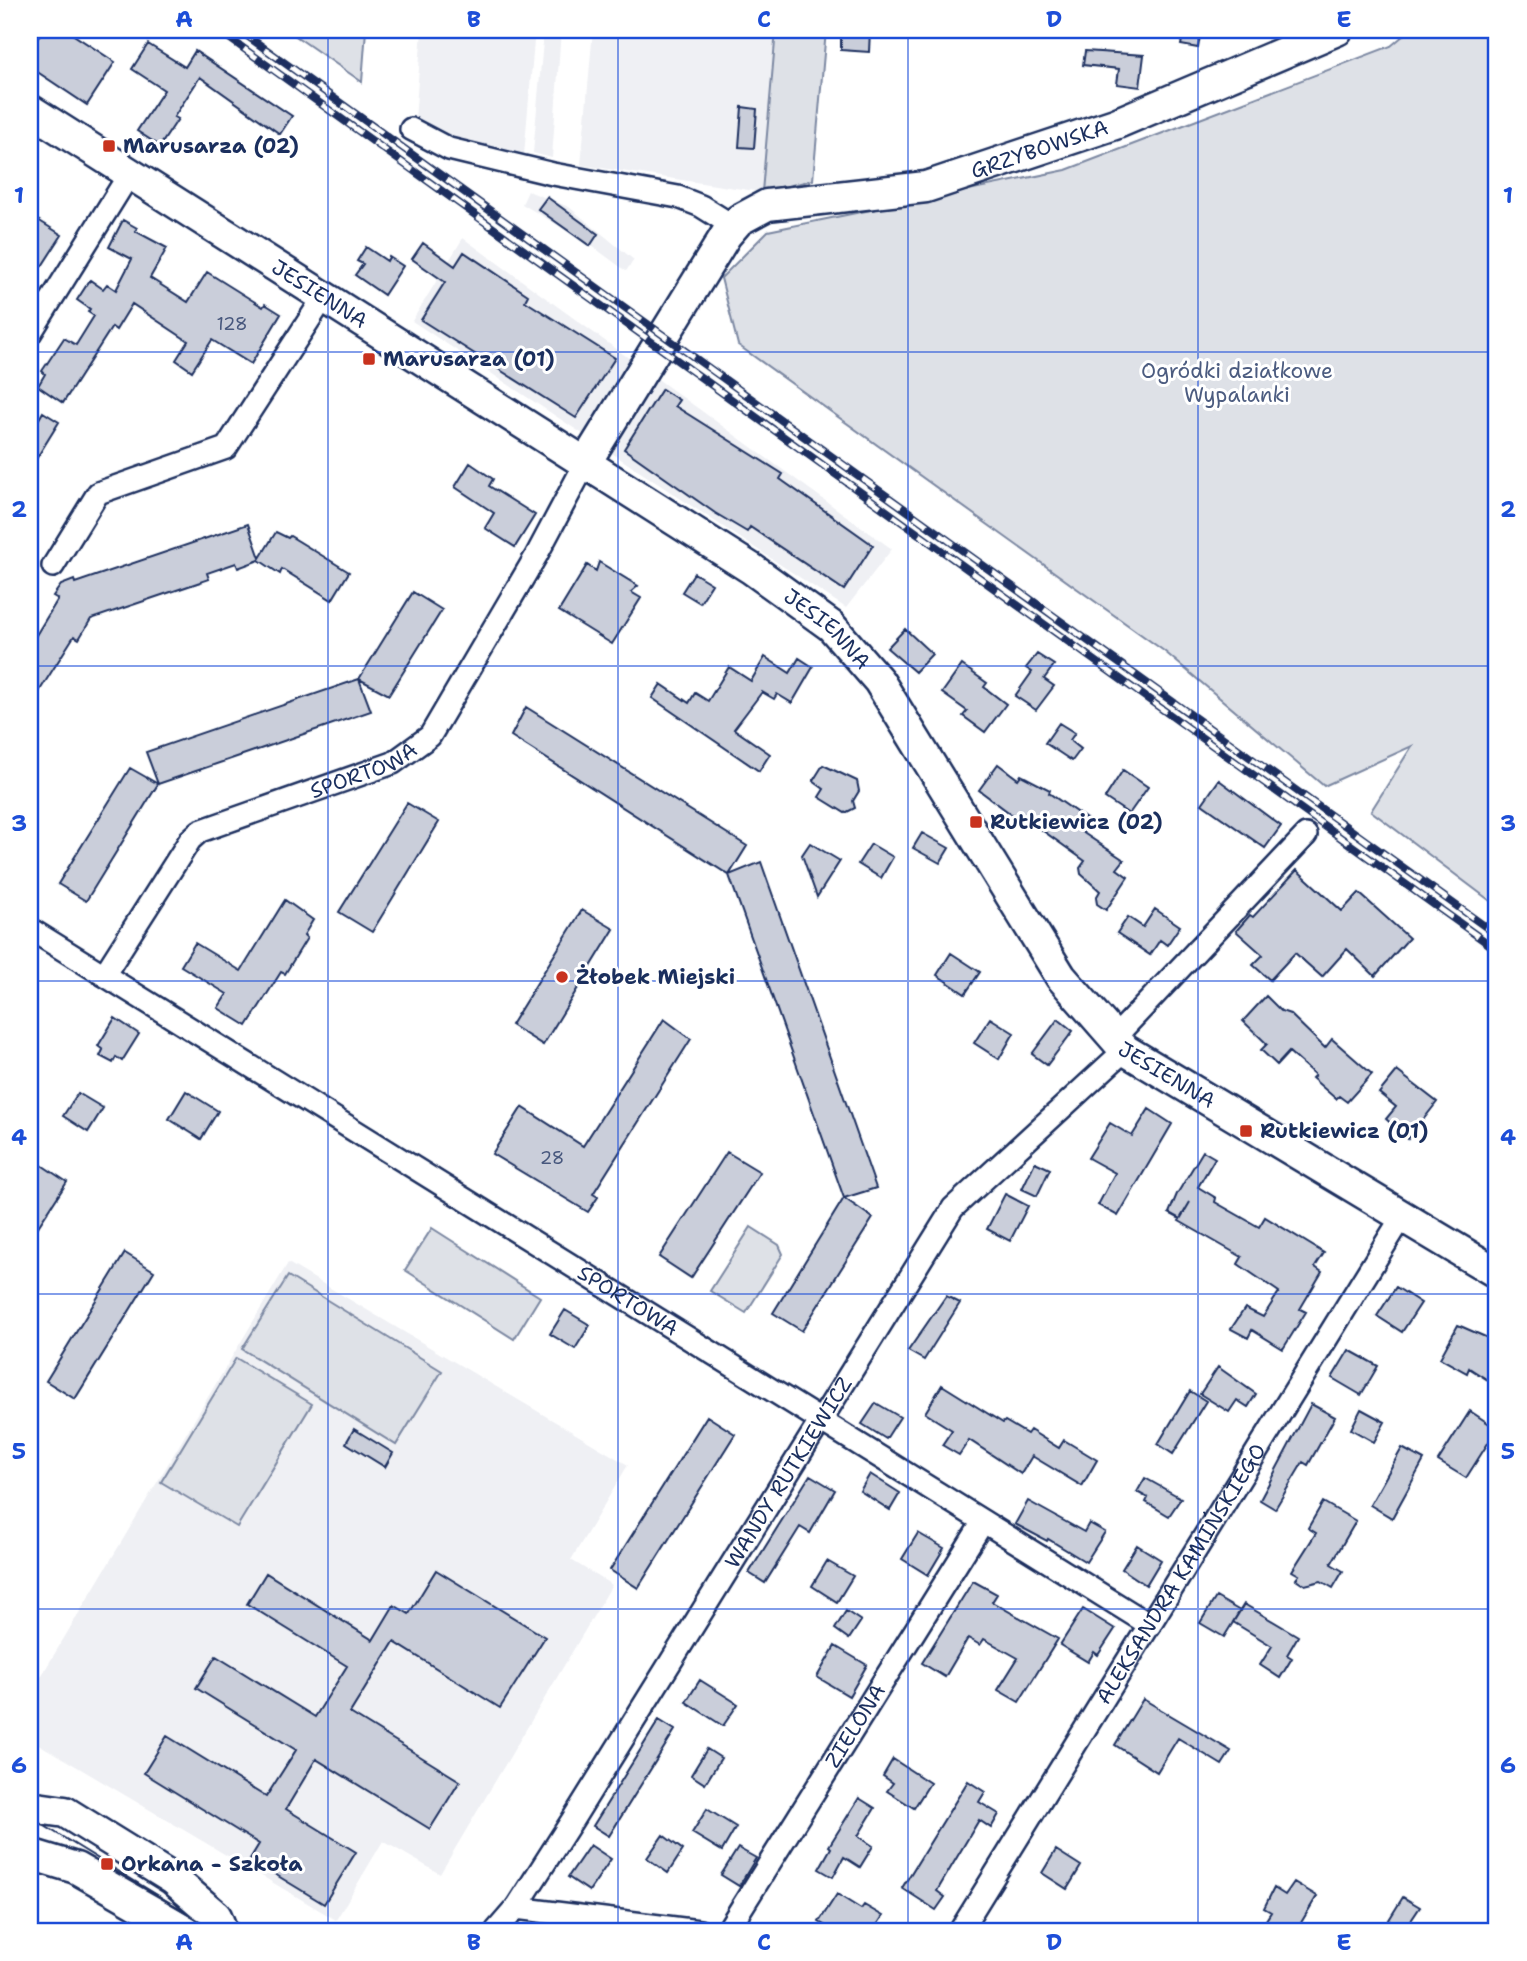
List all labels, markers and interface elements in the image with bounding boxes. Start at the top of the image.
text: A [175,4,193,34]
text: B [467,4,481,34]
text: C [757,4,771,34]
text: D [1046,4,1062,34]
text: E [1336,4,1352,34]
street label: GRZYBOWSKA [967,113,1112,185]
place label: Marusarza (02) [123,132,299,160]
marker: Marusarza (02) [101,138,117,154]
text: 1 [14,180,24,210]
text: 1 [1503,180,1513,210]
street label: JESIENNA [266,253,373,335]
house number: 128 [216,312,248,336]
place label: Marusarza (01) [383,345,555,373]
marker: Marusarza (01) [361,351,377,367]
park label: Ogródki działkowe Wypalanki [1141,357,1333,409]
text: 2 [11,494,27,524]
text: 2 [1500,494,1516,524]
street label: JESIENNA [778,582,877,675]
street label: SPORTOWA [306,736,423,805]
text: 3 [11,808,27,838]
place label: Rutkiewicz (02) [990,808,1163,836]
text: 3 [1500,808,1516,838]
marker: Rutkiewicz (02) [968,814,984,830]
place label: Żłobek Miejski [576,963,735,991]
marker: Żłobek Miejski [554,969,570,985]
street label: JESIENNA [1113,1035,1220,1115]
place label: Rutkiewicz (01) [1260,1117,1428,1145]
text: 4 [11,1122,27,1152]
text: 4 [1500,1122,1516,1152]
marker: Rutkiewicz (01) [1238,1123,1254,1139]
house number: 28 [540,1146,564,1170]
street label: SPORTOWA [572,1259,684,1343]
street label: WANDY RUTKIEWICZ [718,1372,859,1574]
text: 5 [12,1436,26,1466]
text: 5 [1501,1436,1515,1466]
street label: ALEKSANDRA KAMIŃSKIEGO [1090,1438,1272,1710]
street label: ZIELONA [819,1679,892,1773]
text: 6 [11,1750,27,1780]
text: 6 [1500,1750,1516,1780]
place label: Orkana - Szkoła [121,1850,303,1878]
marker: Orkana - Szkoła [99,1856,115,1872]
text: A [175,1927,193,1957]
text: B [467,1927,481,1957]
text: C [757,1927,771,1957]
text: D [1046,1927,1062,1957]
text: E [1336,1927,1352,1957]

